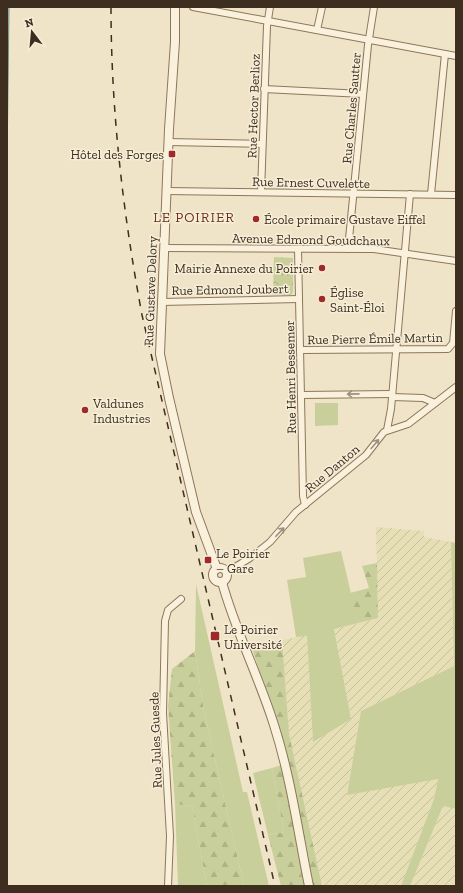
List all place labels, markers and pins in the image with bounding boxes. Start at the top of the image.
place label: Hôtel des Forges [71,147,164,162]
marker: Hôtel des Forges [167,149,177,159]
place label: École primaire Gustave Eiffel [264,212,426,227]
marker: École primaire Gustave Eiffel [251,214,261,224]
place label: Mairie Annexe du Poirier [175,261,314,276]
marker: Mairie Annexe du Poirier [317,263,327,273]
place label: Église Saint-Éloi [330,285,385,315]
marker: Église Saint-Éloi [317,294,327,304]
place label: Valdunes Industries [92,396,151,426]
marker: Valdunes Industries [80,405,90,415]
place label: Le Poirier – Gare [216,546,270,576]
marker: Le Poirier – Gare [203,555,213,565]
place label: Le Poirier Université [224,622,282,652]
marker: Le Poirier Université [209,630,221,642]

